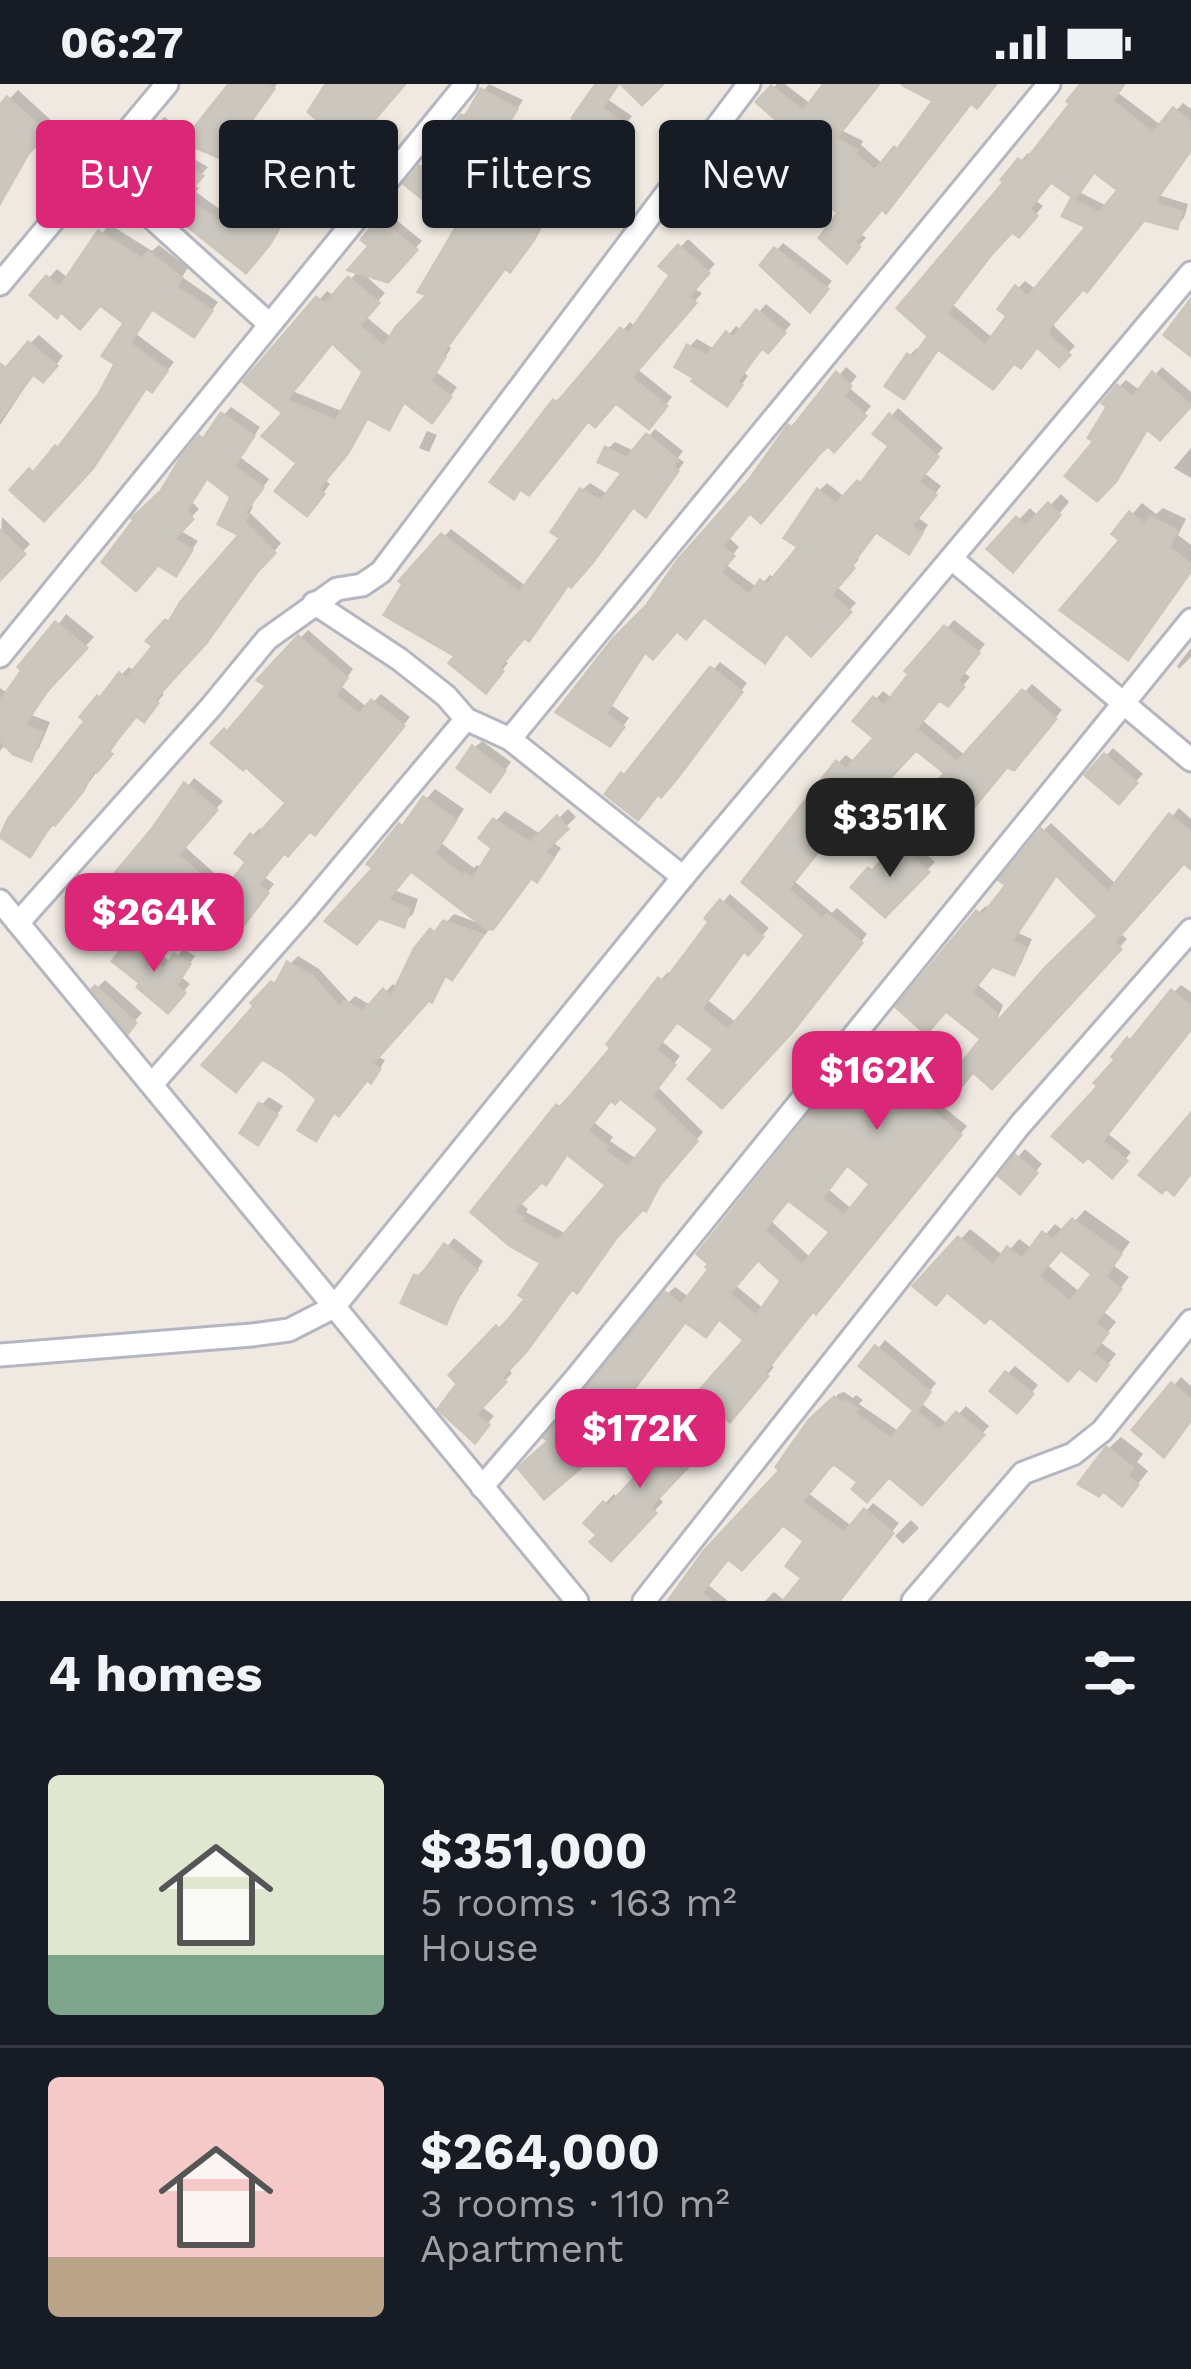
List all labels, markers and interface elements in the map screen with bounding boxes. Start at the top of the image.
text: 06:27 [60,16,184,69]
chip: Buy [36,120,195,228]
chip: Rent [219,120,398,228]
chip: Filters [422,120,635,228]
chip: New [659,120,832,228]
pin: $351K [806,778,974,880]
text: $351K [833,794,947,839]
pin: $264K [70,873,238,975]
text: $264K [92,889,216,934]
pin: $162K [793,1031,961,1133]
text: $162K [819,1047,935,1092]
pin: $172K [556,1389,724,1491]
text: $172K [582,1405,698,1450]
icon: filters [1077,1640,1143,1706]
text: 4 homes [48,1644,262,1703]
text: $351,000 [420,1821,647,1880]
icon: home [144,1823,288,1967]
text: 5 rooms · 163 m² [420,1880,737,1925]
text: House [420,1925,539,1970]
text: $264,000 [420,2122,660,2181]
icon: home [144,2125,288,2269]
text: 3 rooms · 110 m² [420,2181,730,2226]
text: Apartment [420,2226,623,2271]

